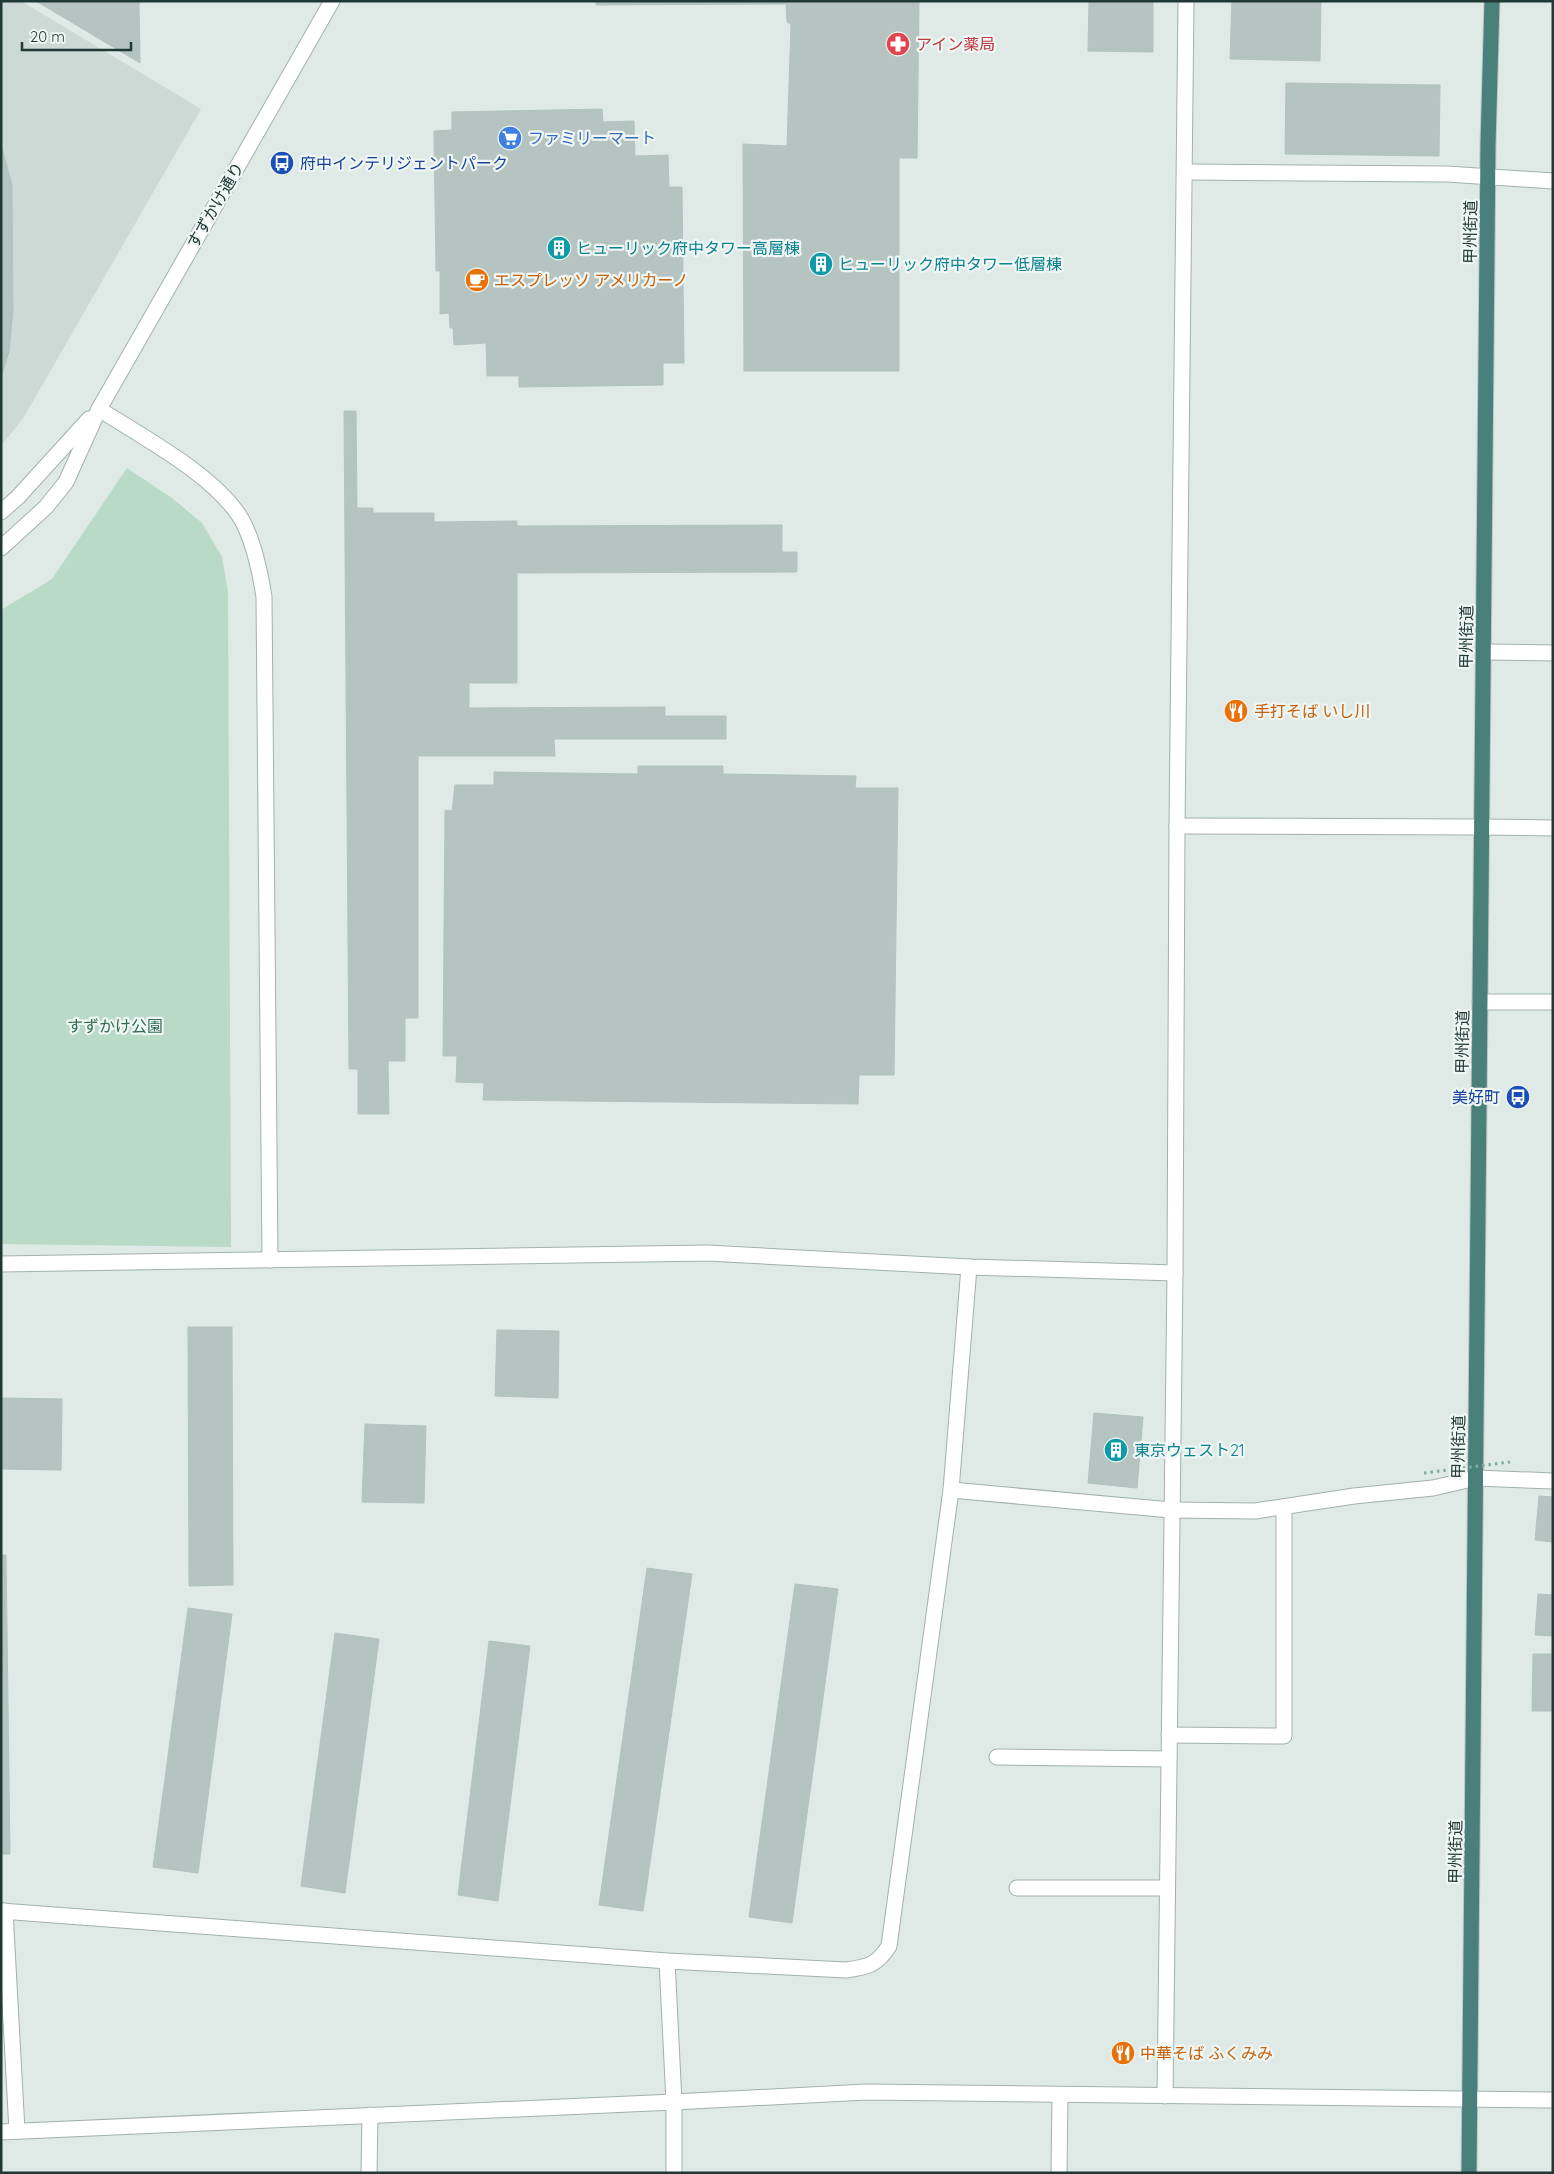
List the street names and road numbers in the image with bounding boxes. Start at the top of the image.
street label: すずかけ通り [182,158,248,252]
street label: 甲州街道 [1459,200,1481,264]
street label: 甲州街道 [1455,605,1477,669]
street label: 甲州街道 [1451,1010,1473,1074]
street label: 甲州街道 [1447,1415,1469,1479]
street label: 甲州街道 [1444,1820,1466,1884]

